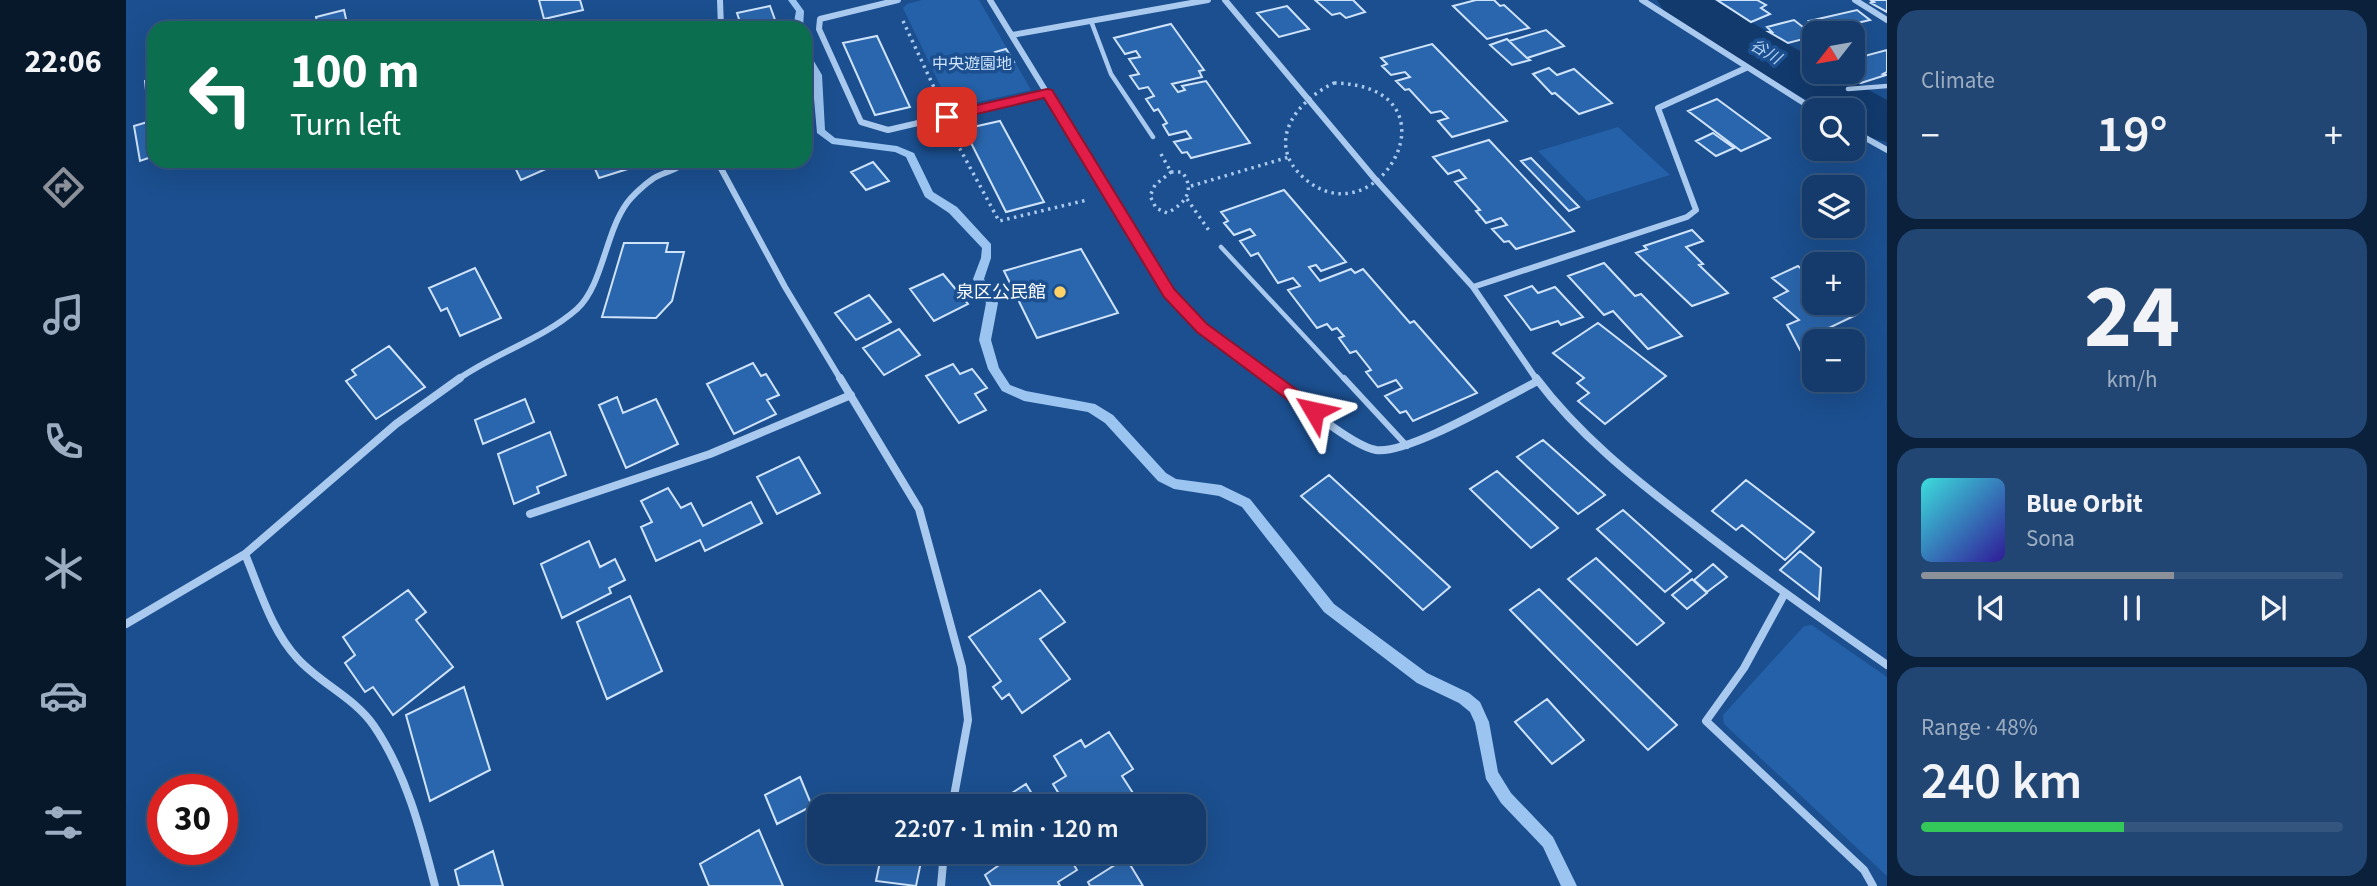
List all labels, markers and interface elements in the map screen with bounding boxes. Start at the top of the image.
north arrow [1802,21,1866,84]
map controls [1802,21,1865,392]
water label: 谷川 [1746,34,1787,71]
text: 100 m [290,37,419,107]
text: 22:06 [24,39,102,85]
icon: left [175,49,266,140]
park label: 中央遊園地 [932,53,1012,75]
text: Climate [1921,64,1995,97]
pin [917,87,977,147]
icon: arrive [928,98,966,136]
button: search [1802,98,1865,161]
text: 19° [2096,98,2168,172]
text: Turn left [290,102,401,148]
text: − [1921,109,1940,163]
text: + [2324,109,2343,163]
icon: directions [39,163,88,212]
button: layers [1802,175,1865,238]
button: + [1802,252,1865,315]
text: 24 [2084,253,2180,382]
place label: 泉区公民館 [956,280,1046,305]
marker: 泉区公民館 [1052,284,1068,300]
icon: music [39,290,88,339]
button: − [1802,329,1865,392]
text: km/h [2106,363,2158,396]
position arrow [1277,374,1351,448]
icon: phone [39,417,88,466]
text: Blue Orbit [2026,485,2143,522]
text: Sona [2026,522,2075,555]
icon: climate [39,544,88,593]
icon: previous [1972,589,2010,627]
icon: pause [2113,589,2151,627]
icon: next [2254,589,2292,627]
icon: car [39,671,88,720]
text: Range · 48% [1921,711,2038,744]
text: 240 km [1921,745,2082,819]
speed limit sign: 30 [147,774,238,865]
icon: filters [39,798,88,847]
text: 22:07 · 1 min · 120 m [894,810,1119,847]

